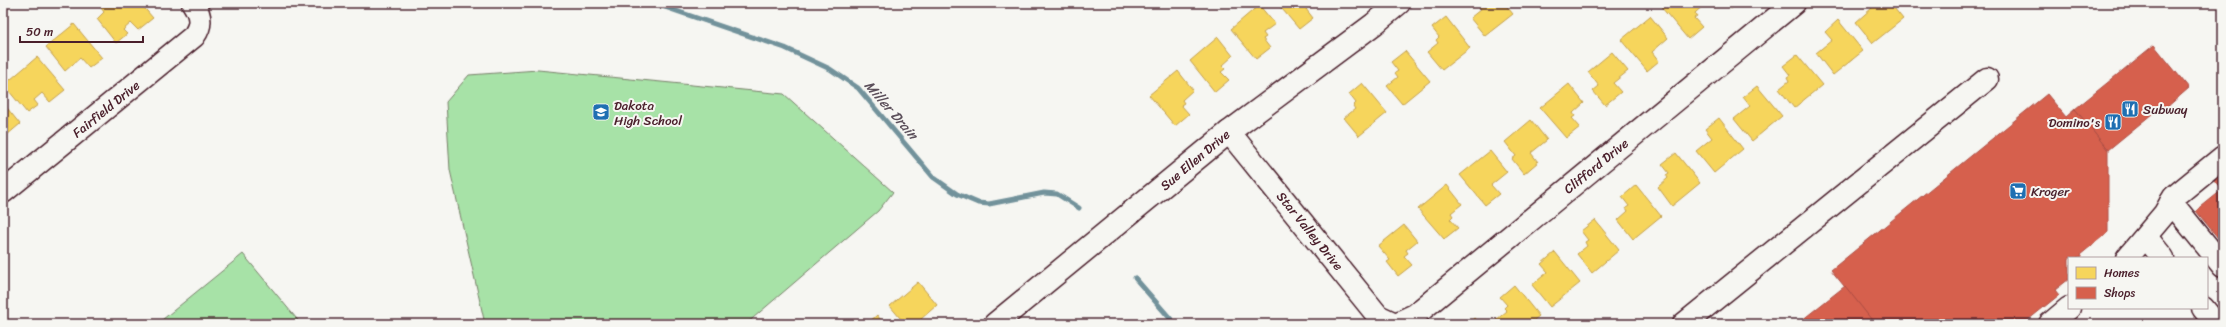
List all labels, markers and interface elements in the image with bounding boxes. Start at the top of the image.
scale bar [20,18,143,44]
text: 50 m [26,21,53,43]
street label: Fairfield Drive [67,74,145,144]
water label: Miller Drain [858,74,925,147]
place label: Dakota High School [614,94,682,132]
place label: Subway [2143,98,2188,121]
restaurant icon: Subway [2120,99,2140,119]
school or university icon: Dakota High School [591,102,611,122]
place label: Domino's [2048,111,2101,134]
restaurant icon: Domino's [2103,112,2123,132]
street label: Sue Ellen Drive [1155,123,1236,196]
street label: Clifford Drive [1558,132,1634,200]
place label: Kroger [2031,180,2070,203]
supermarket icon: Kroger [2008,181,2028,201]
street label: Star Valley Drive [1271,186,1350,276]
legend [2068,257,2208,309]
text: Homes [2104,262,2140,284]
text: Shops [2104,282,2135,304]

